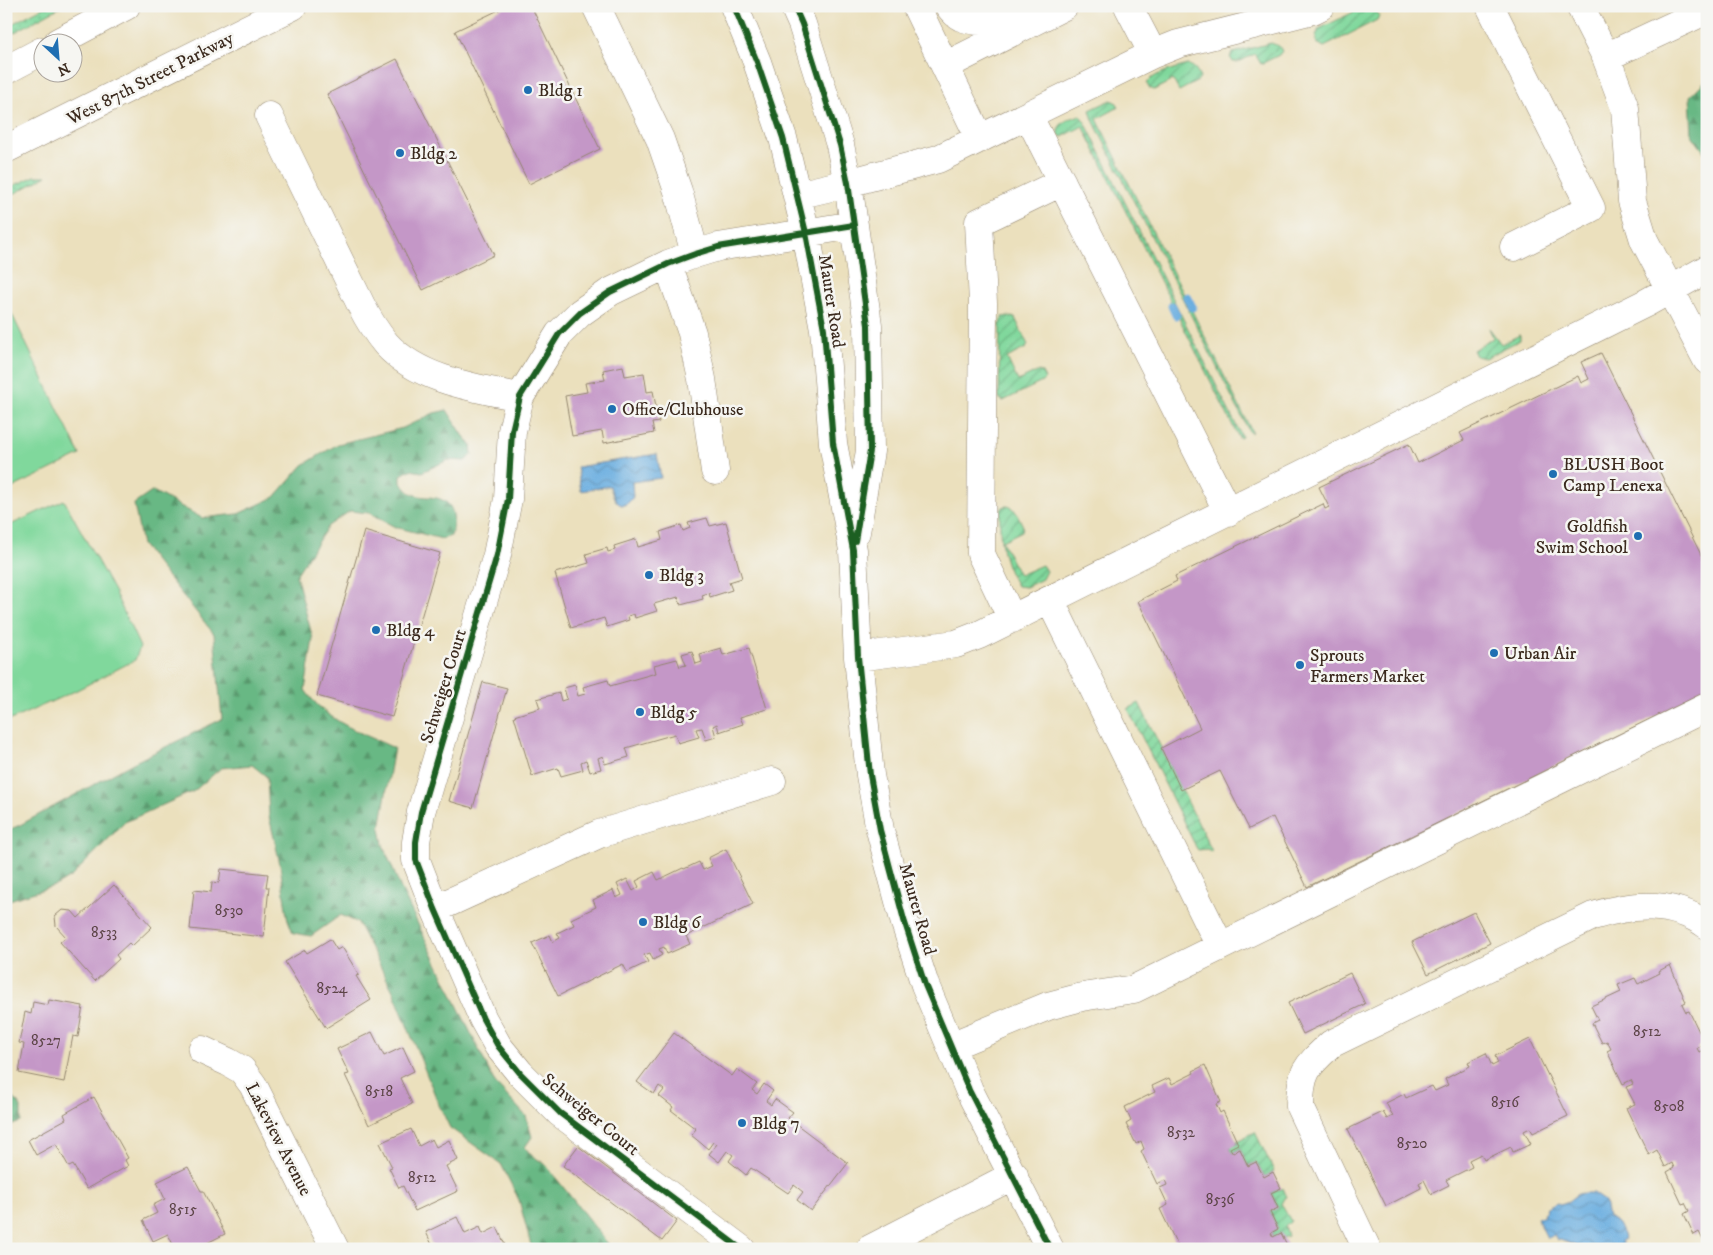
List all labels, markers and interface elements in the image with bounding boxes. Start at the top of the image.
street label: West 87th Street Parkway [63,27,238,131]
north arrow [32,32,82,82]
text: N [54,58,72,80]
place label: Bldg 1 [538,80,583,102]
marker: Bldg 1 [522,84,534,96]
place label: Bldg 2 [410,143,457,165]
marker: Bldg 2 [394,147,406,159]
street label: Maurer Road [813,253,849,350]
place label: Office/Clubhouse [622,399,744,421]
marker: Office/Clubhouse [606,403,618,415]
place label: BLUSH Boot Camp Lenexa [1563,454,1664,497]
marker: BLUSH Boot Camp Lenexa [1547,468,1559,480]
place label: Goldfish Swim School [1536,516,1629,559]
marker: Goldfish Swim School [1632,530,1644,542]
place label: Bldg 3 [659,565,704,587]
marker: Bldg 3 [643,569,655,581]
place label: Bldg 4 [386,620,435,642]
marker: Bldg 4 [370,624,382,636]
street label: Schweiger Court [416,626,472,746]
place label: Urban Air [1504,643,1577,665]
place label: Sprouts Farmers Market [1310,645,1425,688]
marker: Urban Air [1488,647,1500,659]
marker: Sprouts Farmers Market [1294,659,1306,671]
place label: Bldg 5 [650,702,697,724]
marker: Bldg 5 [634,706,646,718]
street label: Maurer Road [893,861,941,958]
house number: 8530 [215,901,243,920]
place label: Bldg 6 [653,912,701,934]
marker: Bldg 6 [637,916,649,928]
house number: 8533 [91,923,117,942]
house number: 8524 [317,979,348,998]
house number: 8512 [1633,1022,1662,1041]
house number: 8527 [31,1031,61,1050]
street label: Schweiger Court [537,1069,644,1161]
street label: Lakeview Avenue [240,1079,316,1200]
house number: 8518 [365,1082,393,1101]
house number: 8516 [1491,1093,1520,1112]
house number: 8508 [1654,1097,1684,1116]
place label: Bldg 7 [752,1113,800,1135]
marker: Bldg 7 [736,1117,748,1129]
house number: 8532 [1167,1123,1196,1142]
house number: 8520 [1397,1134,1427,1153]
house number: 8512 [408,1168,437,1187]
house number: 8536 [1206,1190,1235,1209]
house number: 8515 [169,1200,197,1219]

